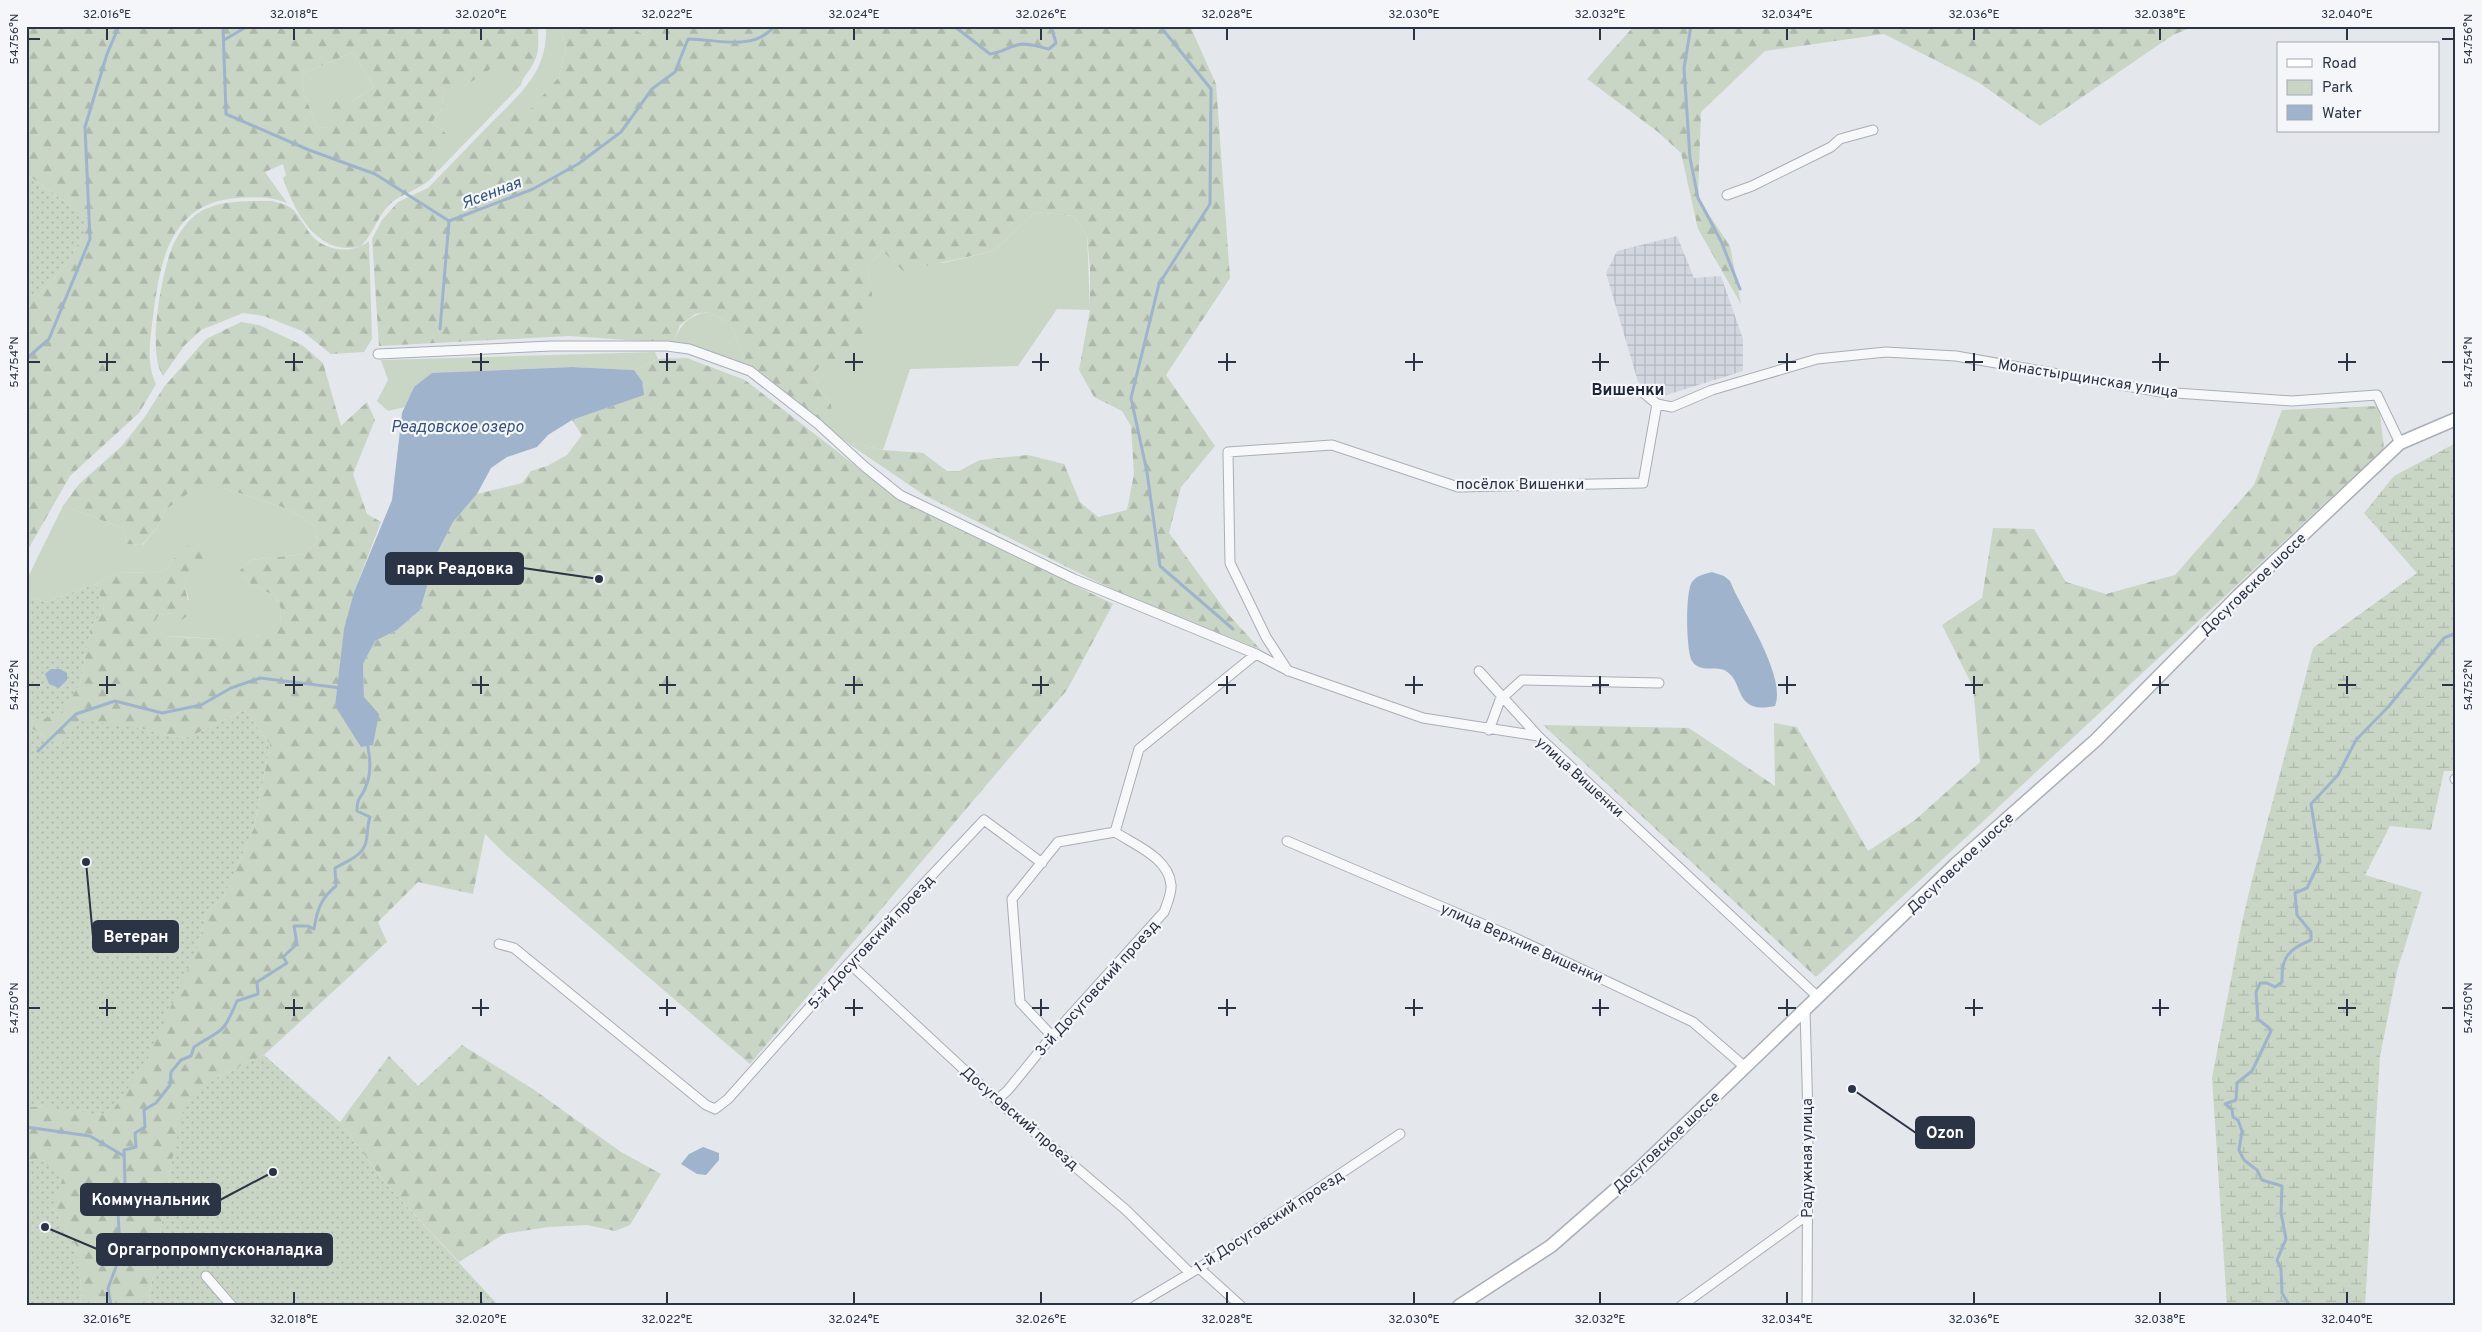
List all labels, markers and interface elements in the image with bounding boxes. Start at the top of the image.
text: 32.016°E [83,7,131,23]
text: 32.018°E [270,7,318,23]
text: 32.020°E [455,7,507,23]
text: 32.022°E [641,7,693,23]
text: 32.024°E [828,7,880,23]
text: 32.026°E [1015,7,1067,23]
text: 32.028°E [1201,7,1253,23]
text: 32.030°E [1388,7,1440,23]
text: 32.032°E [1574,7,1626,23]
text: 32.034°E [1761,7,1813,23]
text: 32.036°E [1948,7,2000,23]
text: 32.038°E [2134,7,2186,23]
text: 32.040°E [2321,7,2373,23]
text: 54.756°N [7,14,23,64]
text: 54.756°N [2461,14,2477,64]
legend [2277,42,2440,132]
text: Road [2322,55,2357,74]
text: Park [2322,79,2353,98]
text: Water [2322,105,2362,124]
water label: Ясенная [459,173,525,214]
text: 54.754°N [7,336,23,388]
text: 54.754°N [2461,336,2477,388]
street label: Монастырщинская улица [1996,356,2179,403]
district label: Вишенки [1592,381,1664,401]
water label: Реадовское озеро [391,418,524,438]
street label: посёлок Вишенки [1456,476,1584,495]
street label: Досуговское шоссе [2197,530,2311,641]
callout: парк Реадовка [386,553,523,584]
text: парк Реадовка [397,560,513,580]
text: 54.752°N [7,659,23,711]
text: 54.752°N [2461,659,2477,711]
street label: улица Вишенки [1531,733,1627,823]
street label: Досуговское шоссе [1903,809,2019,919]
street label: 5-й Досуговский проезд [805,872,940,1014]
street label: улица Верхние Вишенки [1437,900,1606,989]
street label: 3-й Досуговский проезд [1032,917,1164,1061]
callout: Ветеран [93,921,178,952]
text: Ветеран [103,928,169,948]
text: 54.750°N [7,982,23,1034]
text: 54.750°N [2461,982,2477,1034]
street label: Досуговский проезд [956,1063,1082,1175]
street label: Досуговское шоссе [1609,1088,1725,1198]
street label: Радужная улица [1799,1098,1818,1218]
callout: Ozon [1916,1117,1974,1148]
text: Ozon [1926,1124,1964,1144]
street label: 1-й Досуговский проезд [1192,1167,1348,1278]
callout: Коммунальник [81,1184,220,1215]
text: Коммунальник [91,1191,211,1211]
callout: Оргагропромпусконаладка [97,1234,332,1265]
text: Оргагропромпусконаладка [107,1241,323,1261]
text: 32.016°E [83,1312,131,1328]
text: 32.018°E [270,1312,318,1328]
text: 32.020°E [455,1312,507,1328]
text: 32.022°E [641,1312,693,1328]
text: 32.024°E [828,1312,880,1328]
text: 32.026°E [1015,1312,1067,1328]
text: 32.028°E [1201,1312,1253,1328]
text: 32.030°E [1388,1312,1440,1328]
text: 32.032°E [1574,1312,1626,1328]
text: 32.034°E [1761,1312,1813,1328]
text: 32.036°E [1948,1312,2000,1328]
text: 32.038°E [2134,1312,2186,1328]
text: 32.040°E [2321,1312,2373,1328]

